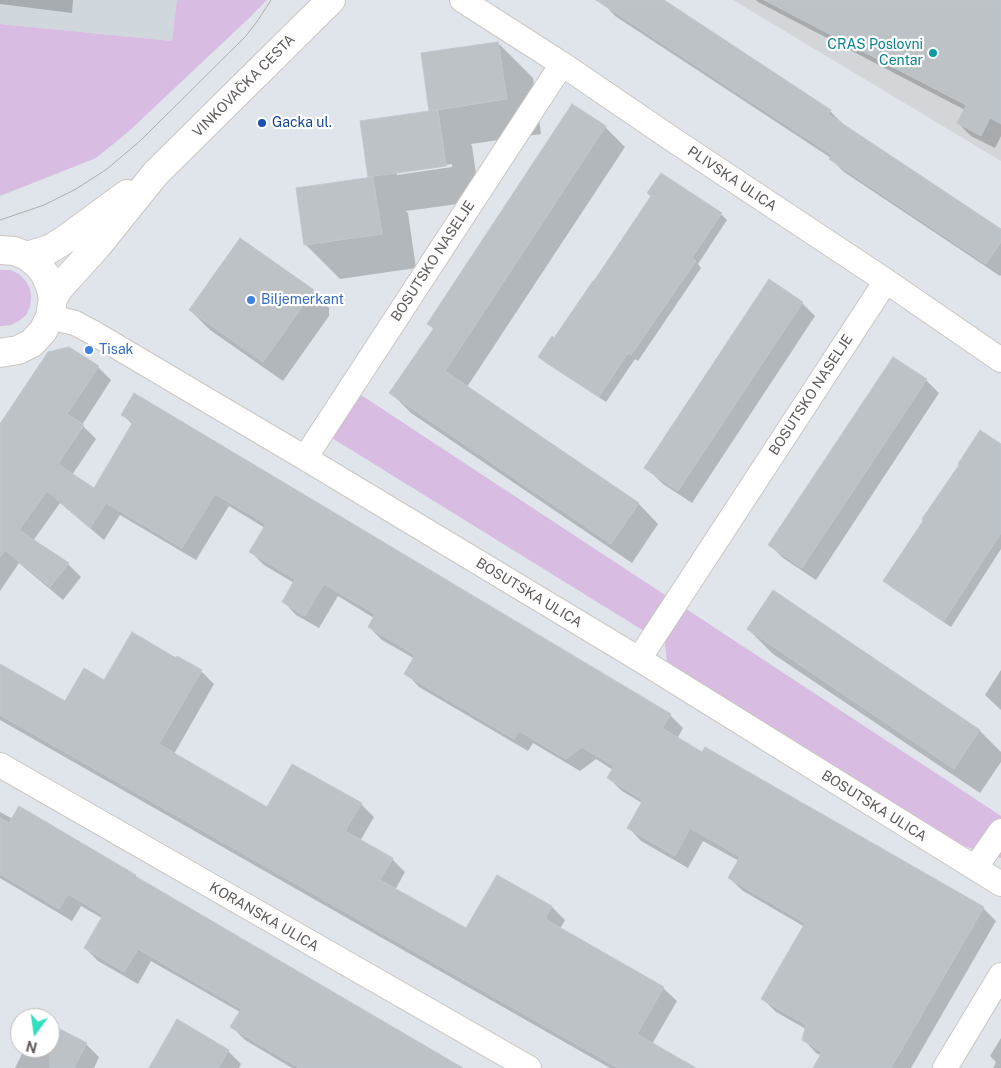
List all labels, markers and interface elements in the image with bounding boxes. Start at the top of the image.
street label: VINKOVAČKA CESTA [189,31,299,141]
place label: CRAS Poslovni Centar [827,37,923,70]
marker: CRAS Poslovni Centar [927,47,939,59]
place label: Gacka ul. [272,115,332,131]
marker: Gacka ul. [256,117,268,129]
street label: PLIVSKA ULICA [684,143,780,215]
street label: BOSUTSKO NASELJE [388,197,478,325]
place label: Biljemerkant [261,292,344,308]
marker: Biljemerkant [245,294,257,306]
street label: BOSUTSKO NASELJE [766,331,856,459]
place label: Tisak [99,342,133,358]
marker: Tisak [83,344,95,356]
street label: BOSUTSKA ULICA [473,555,585,631]
street label: BOSUTSKA ULICA [818,767,930,845]
street label: KORANSKA ULICA [206,879,322,955]
north arrow [10,1008,60,1058]
text: N [24,1037,39,1056]

